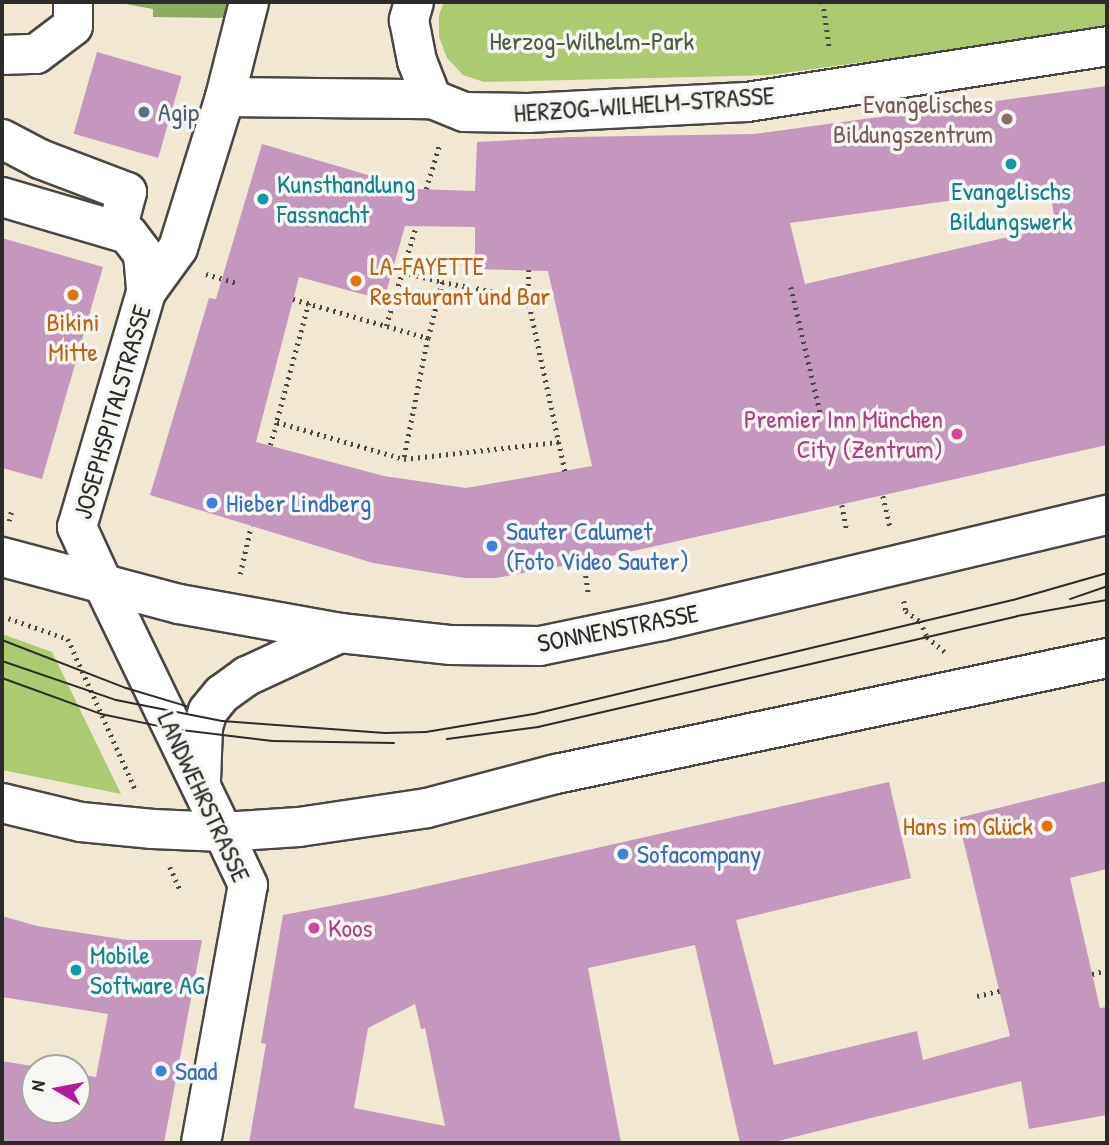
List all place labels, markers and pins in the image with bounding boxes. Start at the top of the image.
place label: Evangelisches Bildungszentrum [833,88,993,150]
place label: Agip [158,96,199,128]
marker: Agip [136,104,152,120]
marker: Evangelisches Bildungszentrum [999,111,1015,127]
marker: Evangelischs Bildungswerk [1003,156,1019,172]
place label: Kunsthandlung Fassnacht [277,168,415,230]
place label: Evangelischs Bildungswerk [950,175,1072,236]
marker: Kunsthandlung Fassnacht [255,191,271,207]
place label: LA-FAYETTE Restaurant und Bar [370,250,550,312]
marker: LA-FAYETTE Restaurant und Bar [348,273,364,289]
marker: Bikini Mitte [65,287,81,303]
place label: Bikini Mitte [46,306,100,368]
place label: Premier Inn München City (Zentrum) [744,403,943,464]
marker: Premier Inn München City (Zentrum) [949,426,965,442]
place label: Hieber Lindberg [226,487,371,519]
marker: Hieber Lindberg [204,495,220,511]
place label: Sauter Calumet (Foto Video Sauter) [506,515,689,576]
marker: Sauter Calumet (Foto Video Sauter) [484,538,500,554]
place label: Hans im Glück [903,810,1033,842]
marker: Hans im Glück [1039,818,1055,834]
place label: Sofacompany [637,838,761,870]
marker: Sofacompany [615,846,631,862]
place label: Koos [328,912,373,944]
marker: Koos [306,920,322,936]
place label: Mobile Software AG [90,939,204,1000]
marker: Mobile Software AG [68,962,84,978]
place label: Saad [175,1055,217,1087]
marker: Saad [153,1063,169,1079]

